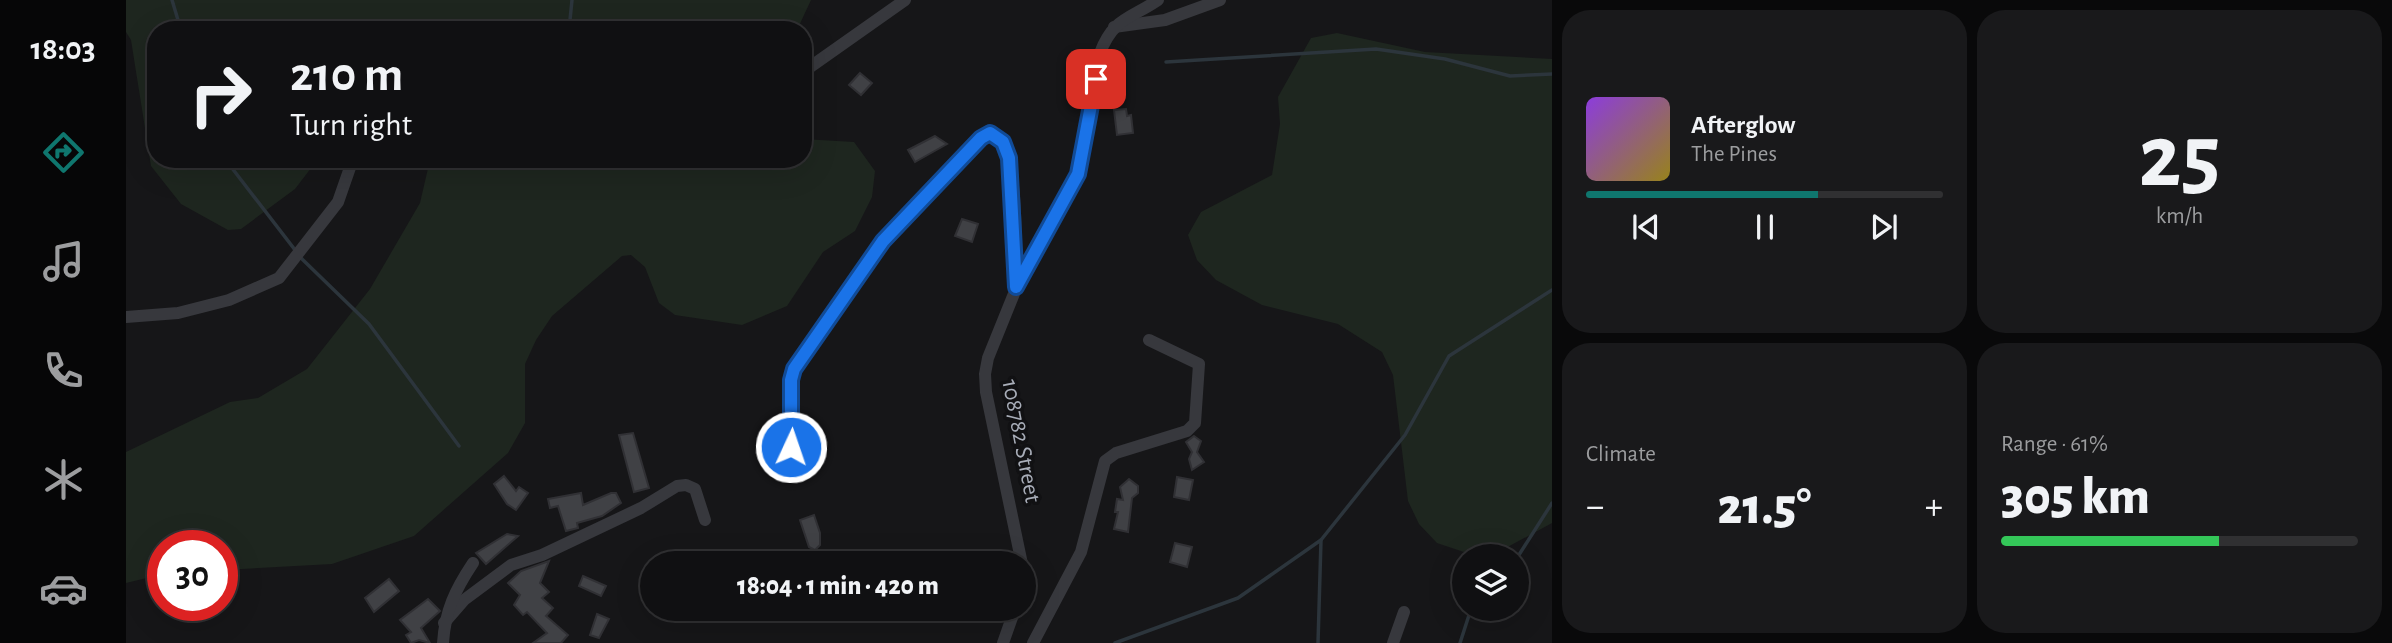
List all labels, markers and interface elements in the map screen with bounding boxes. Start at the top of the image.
text: 18:03 [30,33,96,65]
icon: right [175,49,266,140]
pin [1066,49,1126,109]
text: 210 m [290,51,403,100]
icon: arrive [1077,60,1115,98]
text: Turn right [290,109,412,141]
text: Afterglow [1691,112,1795,138]
text: 25 [2138,112,2221,203]
icon: directions [39,128,88,177]
text: The Pines [1691,143,1777,166]
text: km/h [2156,205,2203,228]
icon: previous [1627,208,1665,246]
icon: pause [1746,208,1784,246]
icon: next [1865,208,1903,246]
icon: music [39,237,88,286]
icon: phone [39,346,88,395]
street label: 108782 Street [997,377,1045,505]
position arrow [754,410,828,484]
text: Range · 61% [2001,433,2108,456]
text: Climate [1586,443,1656,466]
icon: climate [39,455,88,504]
text: 305 km [2001,471,2150,523]
text: 21.5° [1718,481,1811,533]
text: − [1586,488,1604,526]
text: + [1925,488,1943,526]
speed limit sign: 30 [147,530,238,621]
map controls [1452,544,1529,621]
button: layers [1452,544,1529,621]
icon: car [39,564,88,613]
text: 18:04 · 1 min · 420 m [737,573,939,599]

